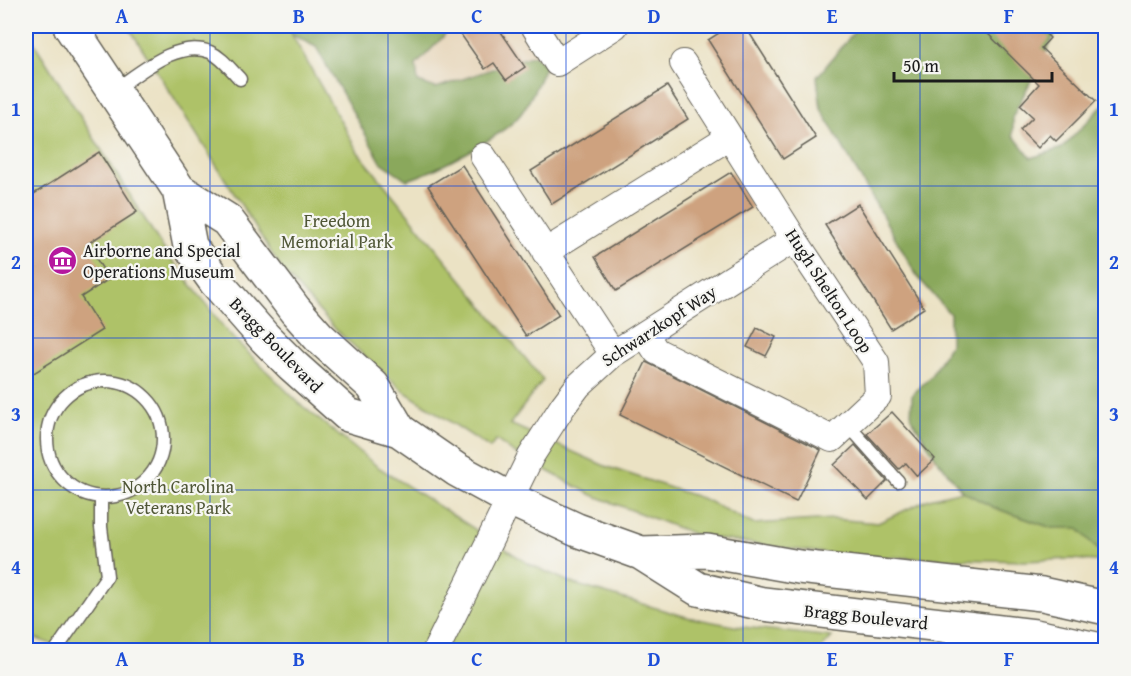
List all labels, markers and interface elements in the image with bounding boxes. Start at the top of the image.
text: A [116,1,129,30]
text: B [293,1,305,30]
text: C [471,1,483,30]
text: D [647,1,661,30]
text: E [827,1,838,30]
text: F [1004,1,1014,30]
scale bar [894,45,1052,83]
text: 50 m [903,52,939,79]
text: 1 [11,94,21,123]
text: 1 [1109,94,1119,123]
park label: Freedom Memorial Park [281,207,394,255]
street label: Hugh Shelton Loop [779,223,880,359]
place label: Airborne and Special Operations Museum [83,237,241,285]
museum icon: Airborne and Special Operations Museum [46,245,78,277]
text: 2 [11,247,21,276]
text: 2 [1109,247,1119,276]
street label: Schwarzkopf Way [596,278,722,373]
street label: Bragg Boulevard [223,291,330,399]
text: 3 [11,399,21,428]
text: 3 [1109,399,1119,428]
park label: North Carolina Veterans Park [122,473,235,521]
text: 4 [11,552,21,581]
text: 4 [1109,552,1119,581]
street label: Bragg Boulevard [803,597,930,636]
text: A [116,644,129,673]
text: B [293,644,305,673]
text: C [471,644,483,673]
text: D [647,644,661,673]
text: E [827,644,838,673]
text: F [1004,644,1014,673]

